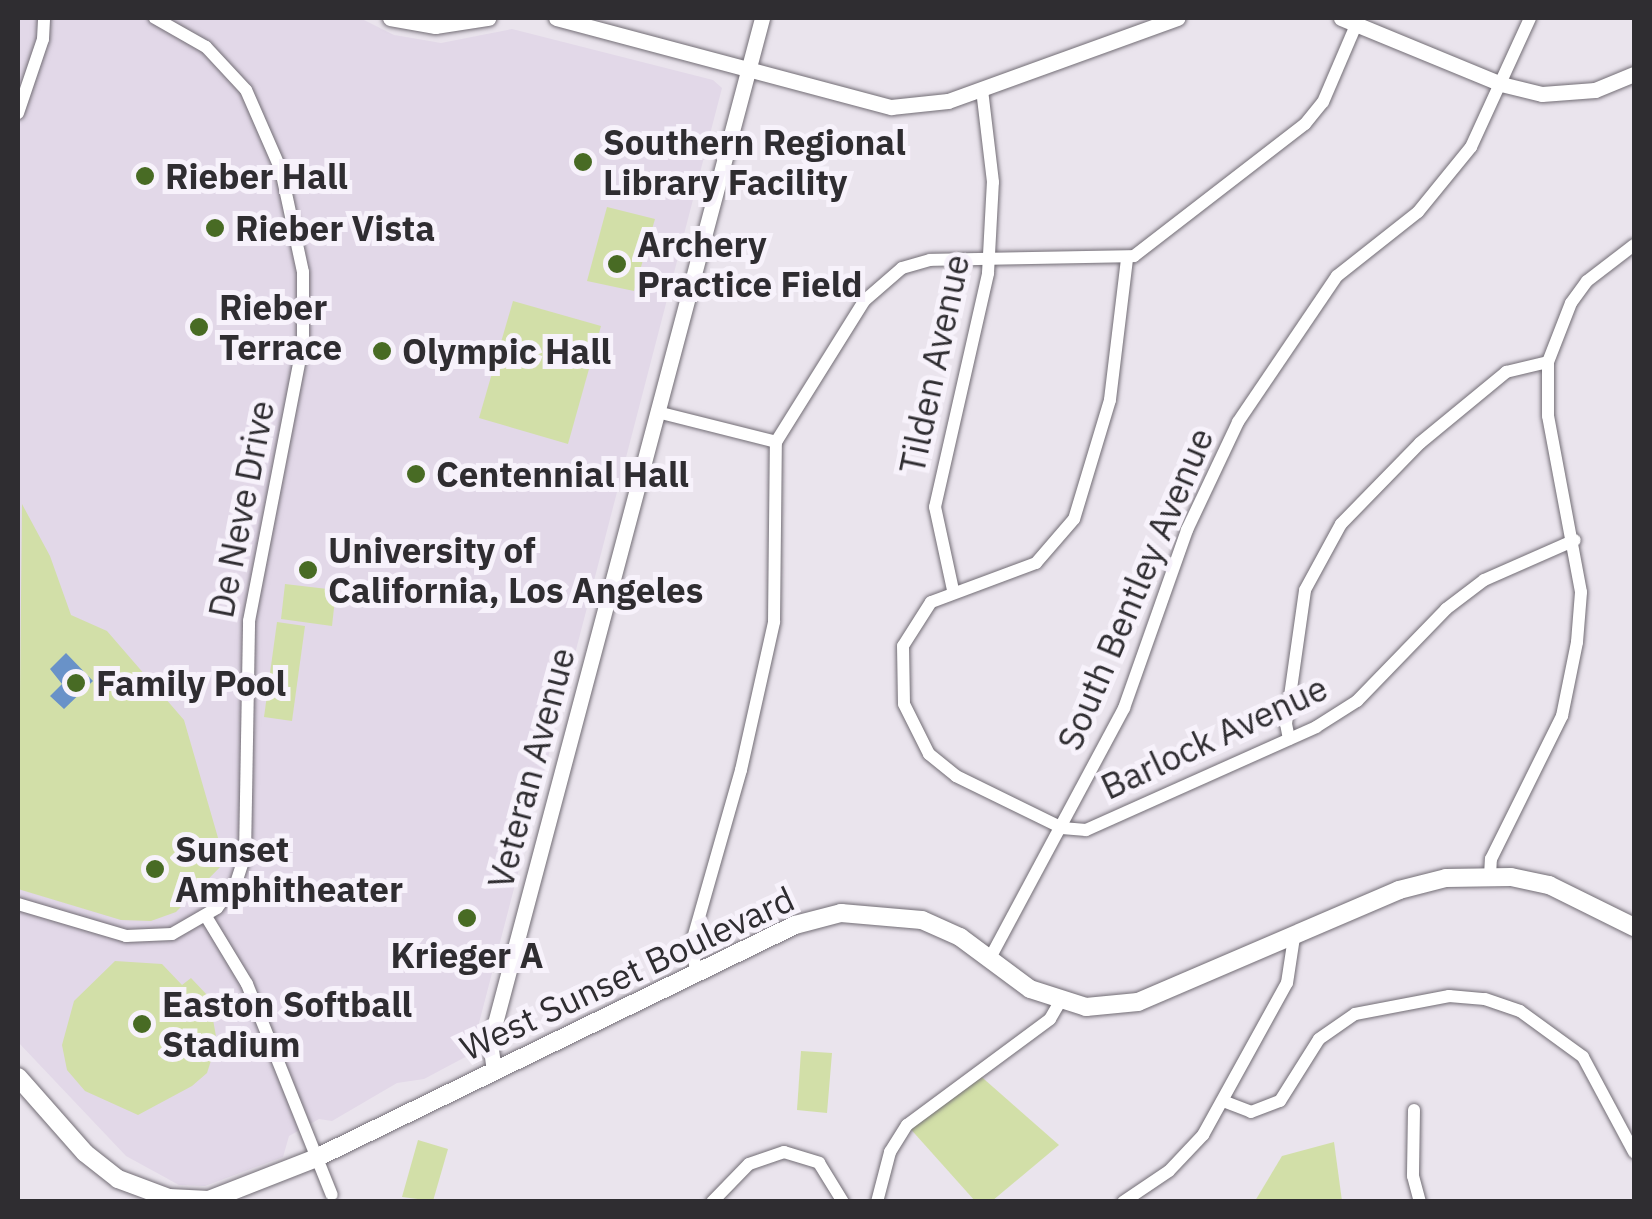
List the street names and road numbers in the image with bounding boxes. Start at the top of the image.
street label: Tilden Avenue [890,251,978,477]
street label: De Neve Drive [199,397,283,621]
street label: South Bentley Avenue [1048,422,1222,756]
street label: Veteran Avenue [479,643,583,893]
street label: Barlock Avenue [1094,666,1334,808]
street label: West Sunset Boulevard [453,877,801,1069]

